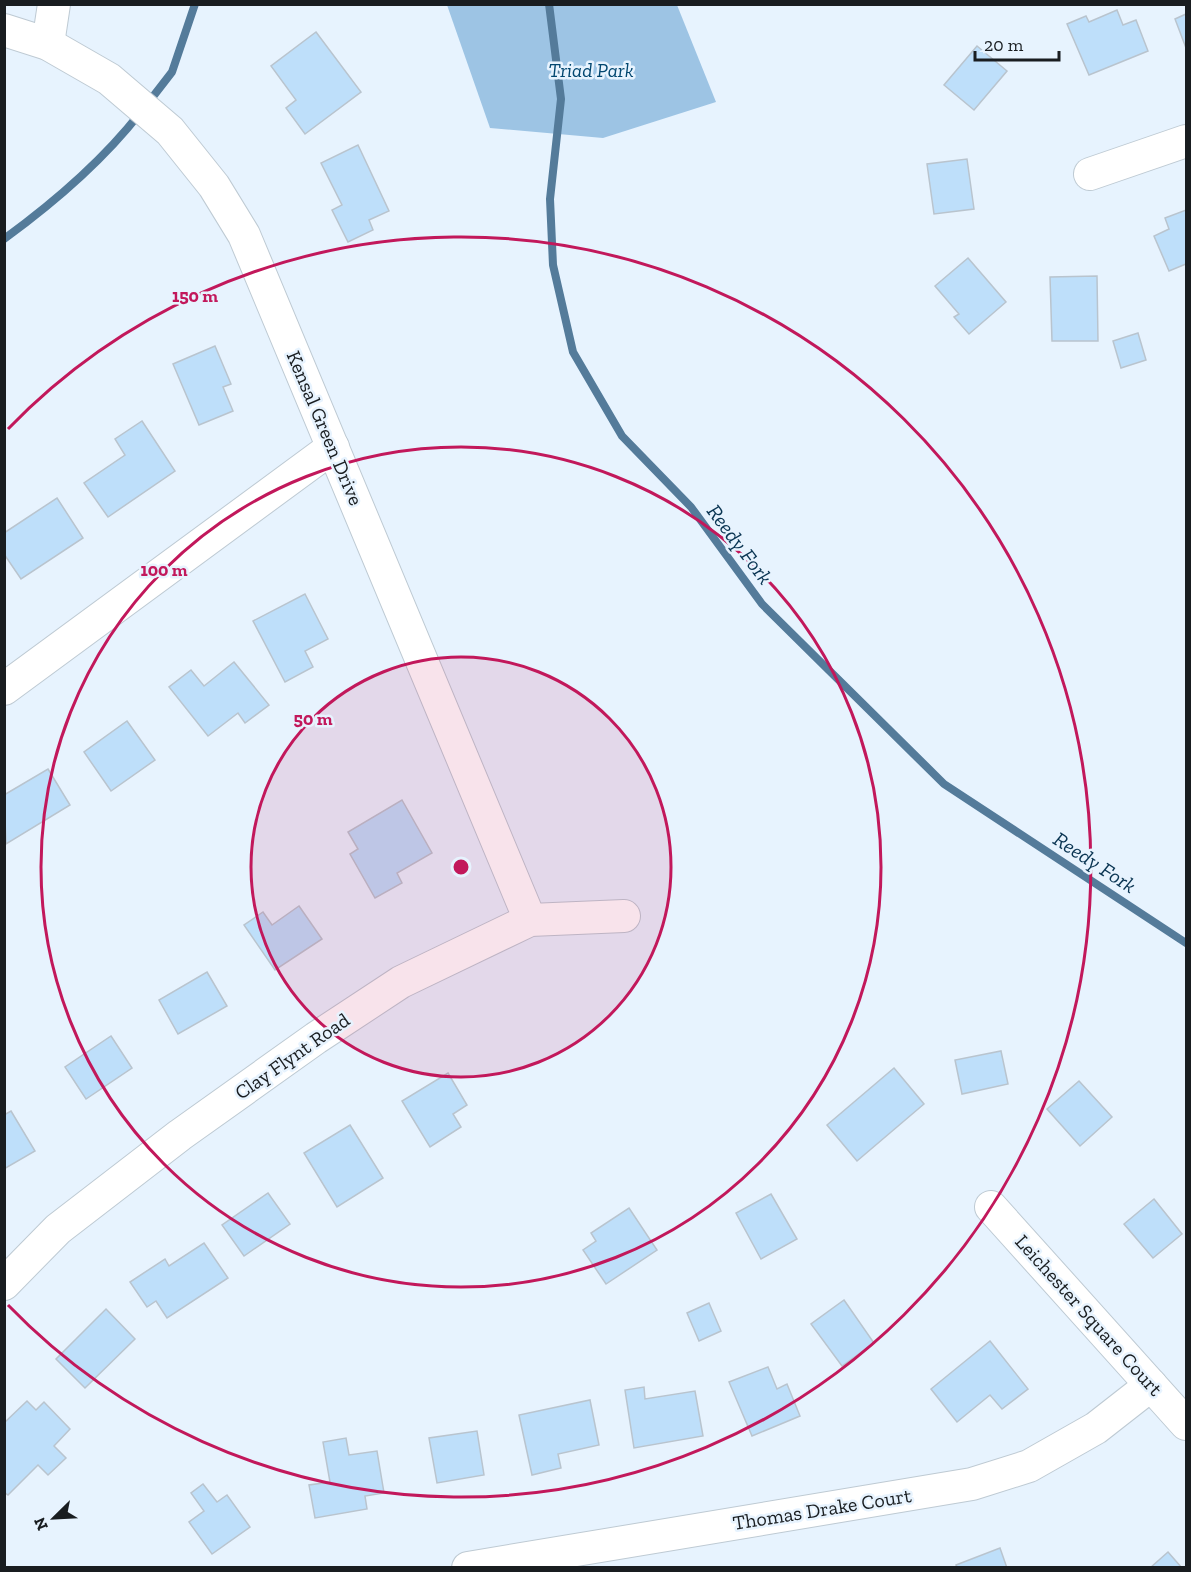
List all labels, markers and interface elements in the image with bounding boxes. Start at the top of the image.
scale bar [975,24,1059,62]
text: 20 m [984,34,1024,56]
park label: Triad Park [548,58,634,82]
text: 150 m [172,285,218,307]
street label: Kensal Green Drive [282,347,368,509]
water label: Reedy Fork [702,499,778,589]
text: 100 m [140,559,188,581]
text: 50 m [294,708,333,730]
water label: Reedy Fork [1049,826,1141,898]
centre of rings [451,857,471,877]
street label: Clay Flynt Road [230,1008,354,1104]
street label: Leichester Square Court [1010,1229,1168,1401]
street label: Thomas Drake Court [731,1483,914,1535]
north arrow [24,1488,84,1548]
text: N [30,1514,52,1533]

